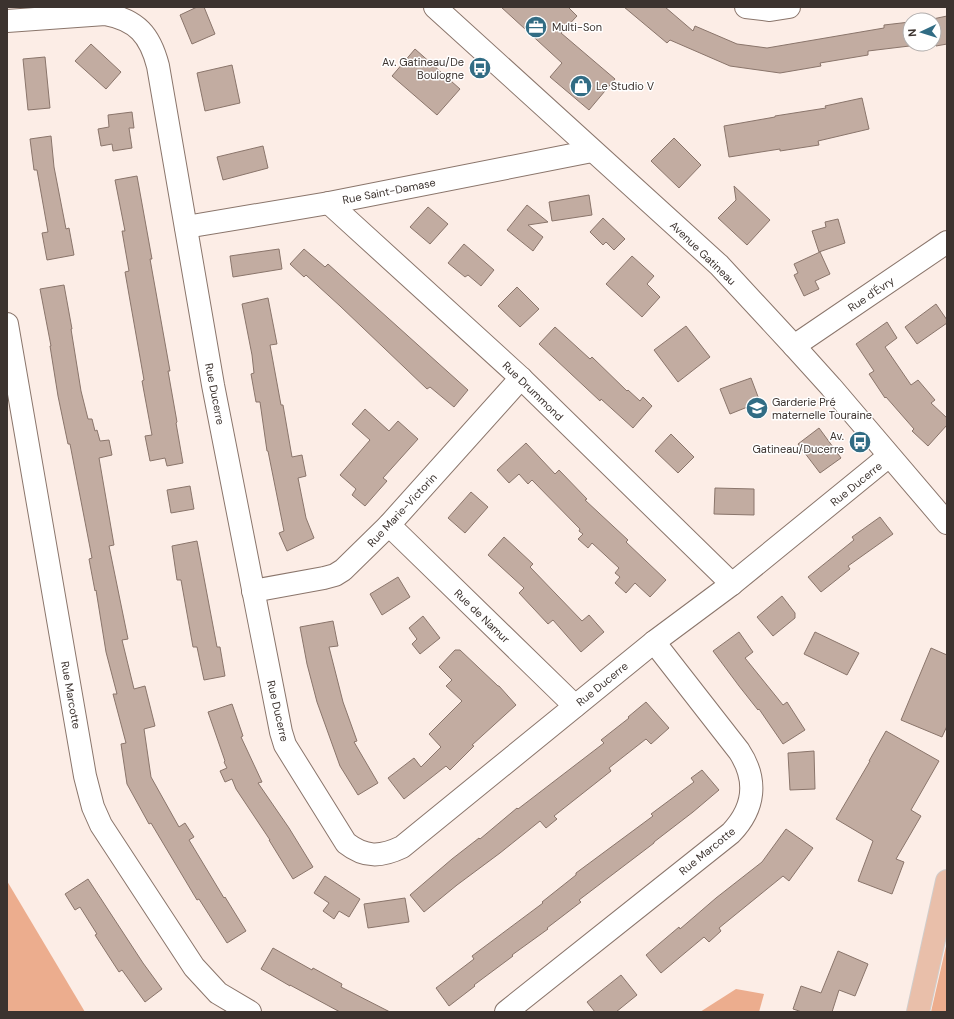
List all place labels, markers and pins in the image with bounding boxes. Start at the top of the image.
office icon: Multi-Son [523,14,549,40]
place label: Multi-Son [552,20,602,34]
place label: Av. Gatineau/De Boulogne [382,55,464,82]
bus stop icon: Av. Gatineau/De Boulogne [467,55,493,81]
shop icon: Le Studio V [568,73,594,99]
place label: Le Studio V [596,79,655,93]
school or university icon: Garderie Pré maternelle Touraine [744,395,770,421]
place label: Garderie Pré maternelle Touraine [772,395,872,422]
place label: Av. Gatineau/Ducerre [753,429,844,456]
bus stop icon: Av. Gatineau/Ducerre [847,429,873,455]

